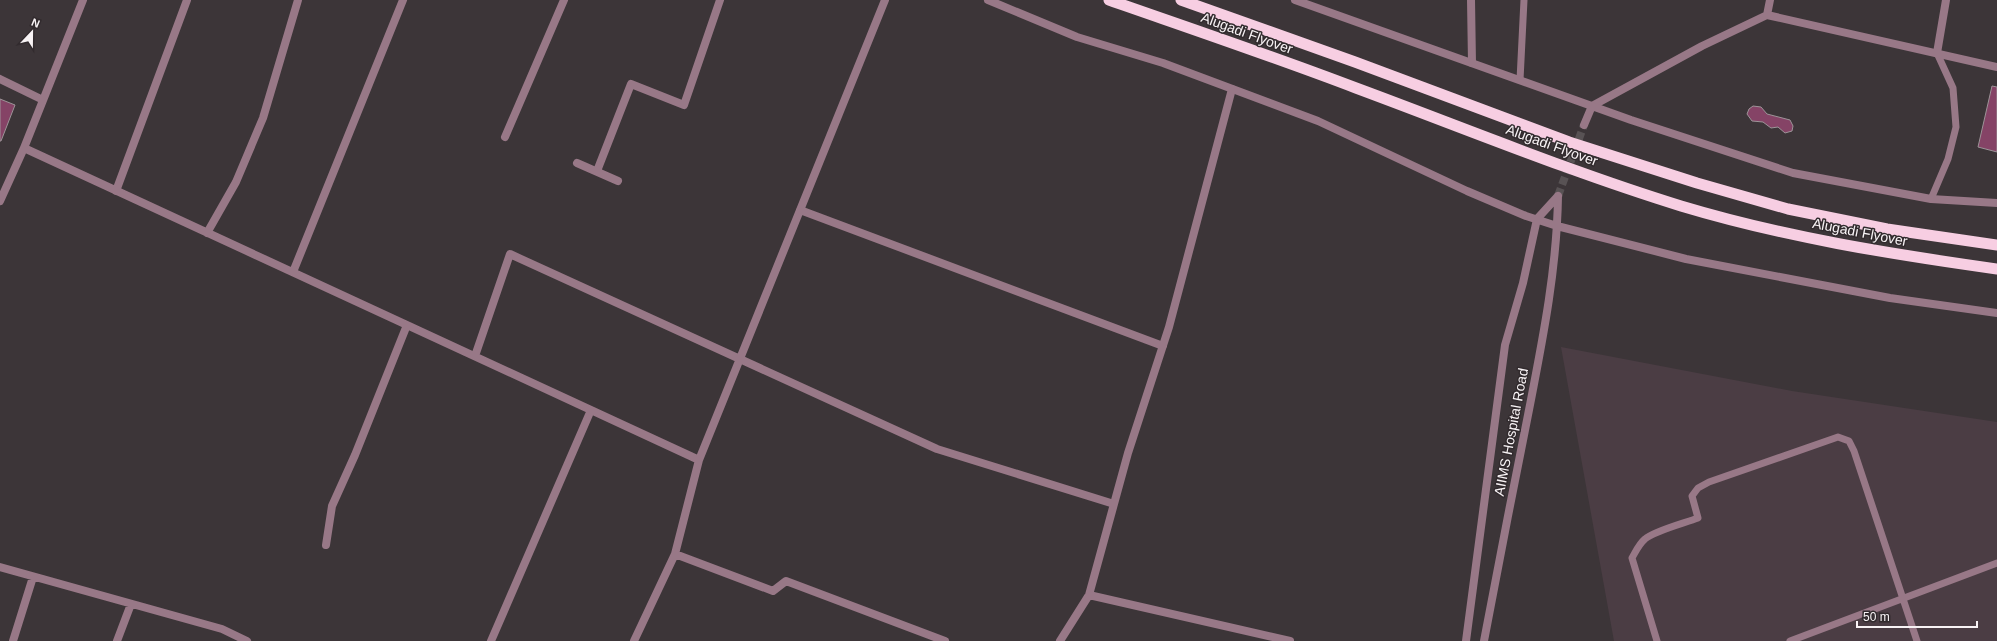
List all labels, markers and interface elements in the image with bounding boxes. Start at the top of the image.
street label: Alugadi Flyover [1199,9,1295,57]
north arrow [12,12,52,52]
text: N [30,16,42,30]
street label: Alugadi Flyover [1504,121,1600,169]
street label: Alugadi Flyover [1811,215,1909,249]
street label: AIIMS Hospital Road [1491,367,1531,497]
scale bar [1857,603,1977,629]
text: 50 m [1863,610,1890,624]

